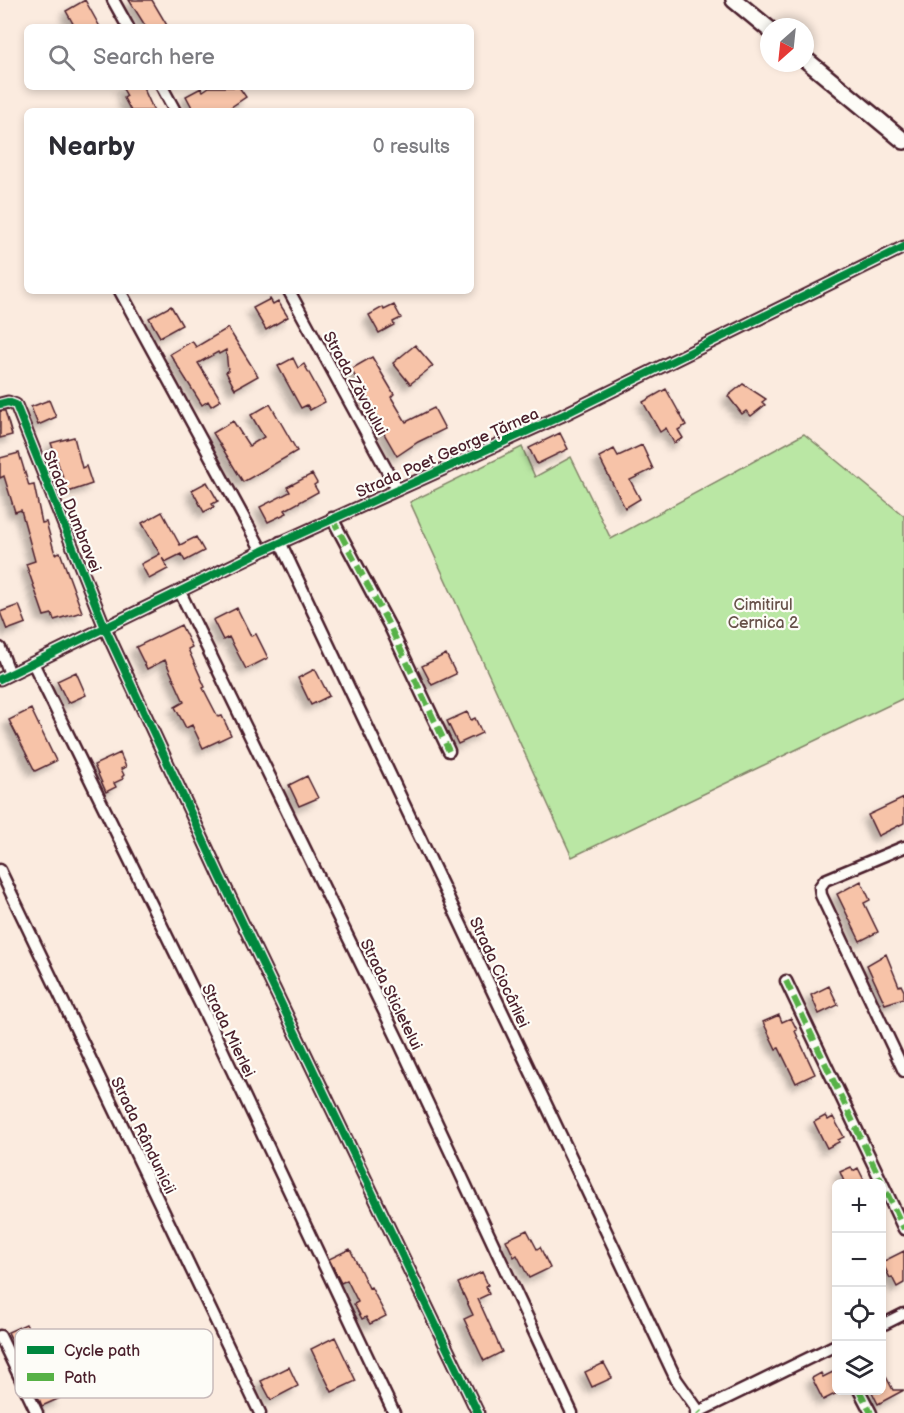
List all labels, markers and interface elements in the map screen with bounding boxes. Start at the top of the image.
north arrow [760,18,814,72]
search box [24,24,474,90]
icon: search [45,41,78,74]
text: Search here [93,44,215,71]
text: Nearby [48,132,135,163]
text: 0 results [373,135,450,159]
street label: Strada Zăvoiului [318,328,391,439]
street label: Strada Poet George Țărnea [353,404,542,502]
street label: Strada Dumbravei [38,448,105,575]
park label: Cimitirul Cernica 2 [728,596,799,633]
street label: Strada Ciocârliei [465,914,533,1031]
street label: Strada Sticletelui [356,936,426,1053]
street label: Strada Mierlei [197,981,258,1080]
street label: Strada Rândunicii [106,1074,179,1197]
map controls [832,1179,886,1395]
button: + [832,1179,886,1233]
button: − [832,1233,886,1287]
button: locate [832,1287,886,1341]
legend [15,1329,213,1398]
button: layers [832,1341,886,1395]
text: Cycle path [64,1342,140,1361]
text: Path [64,1369,96,1388]

